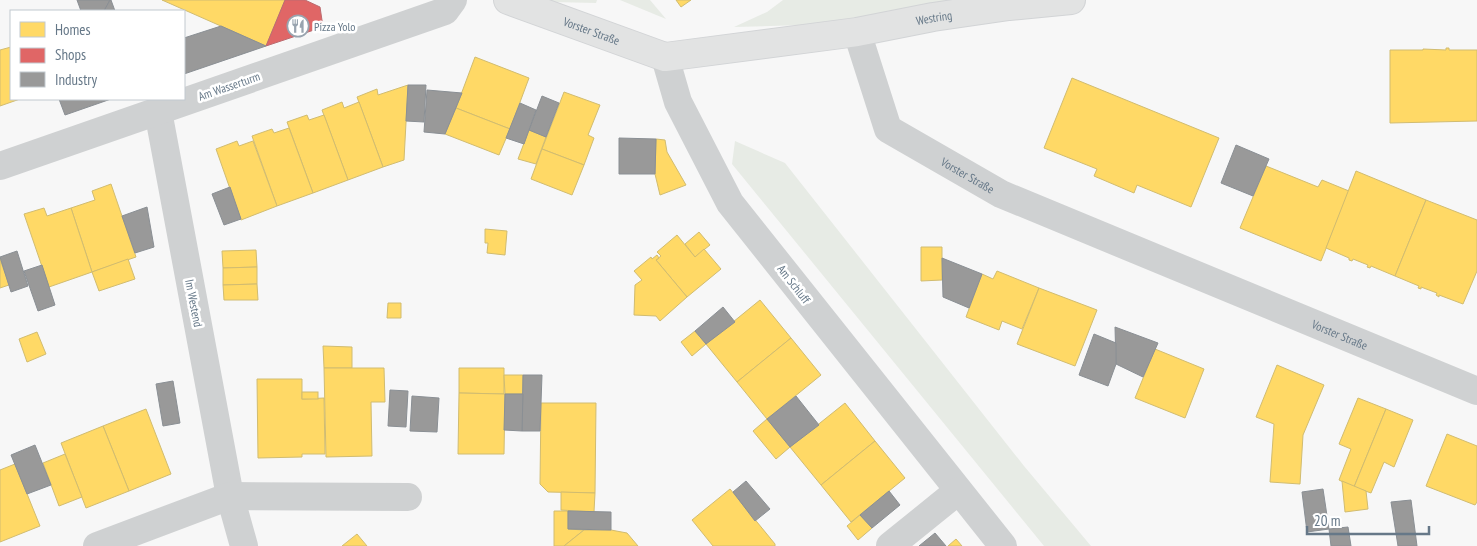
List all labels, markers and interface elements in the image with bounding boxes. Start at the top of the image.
street label: Westring [915,7,953,28]
legend [10,10,185,100]
street label: Vorster Straße [560,13,622,47]
restaurant icon: Pizza Yolo [286,14,310,38]
place label: Pizza Yolo [314,19,355,34]
text: Homes [55,20,91,39]
text: Shops [55,45,86,64]
street label: Am Wasserturm [196,68,262,104]
text: Industry [55,70,97,89]
street label: Vorster Straße [938,153,997,196]
street label: Am Schluff [774,262,814,307]
street label: Im Westend [182,278,206,328]
street label: Vorster Straße [1309,316,1370,352]
scale bar [1307,504,1430,536]
text: 20 m [1314,511,1340,530]

